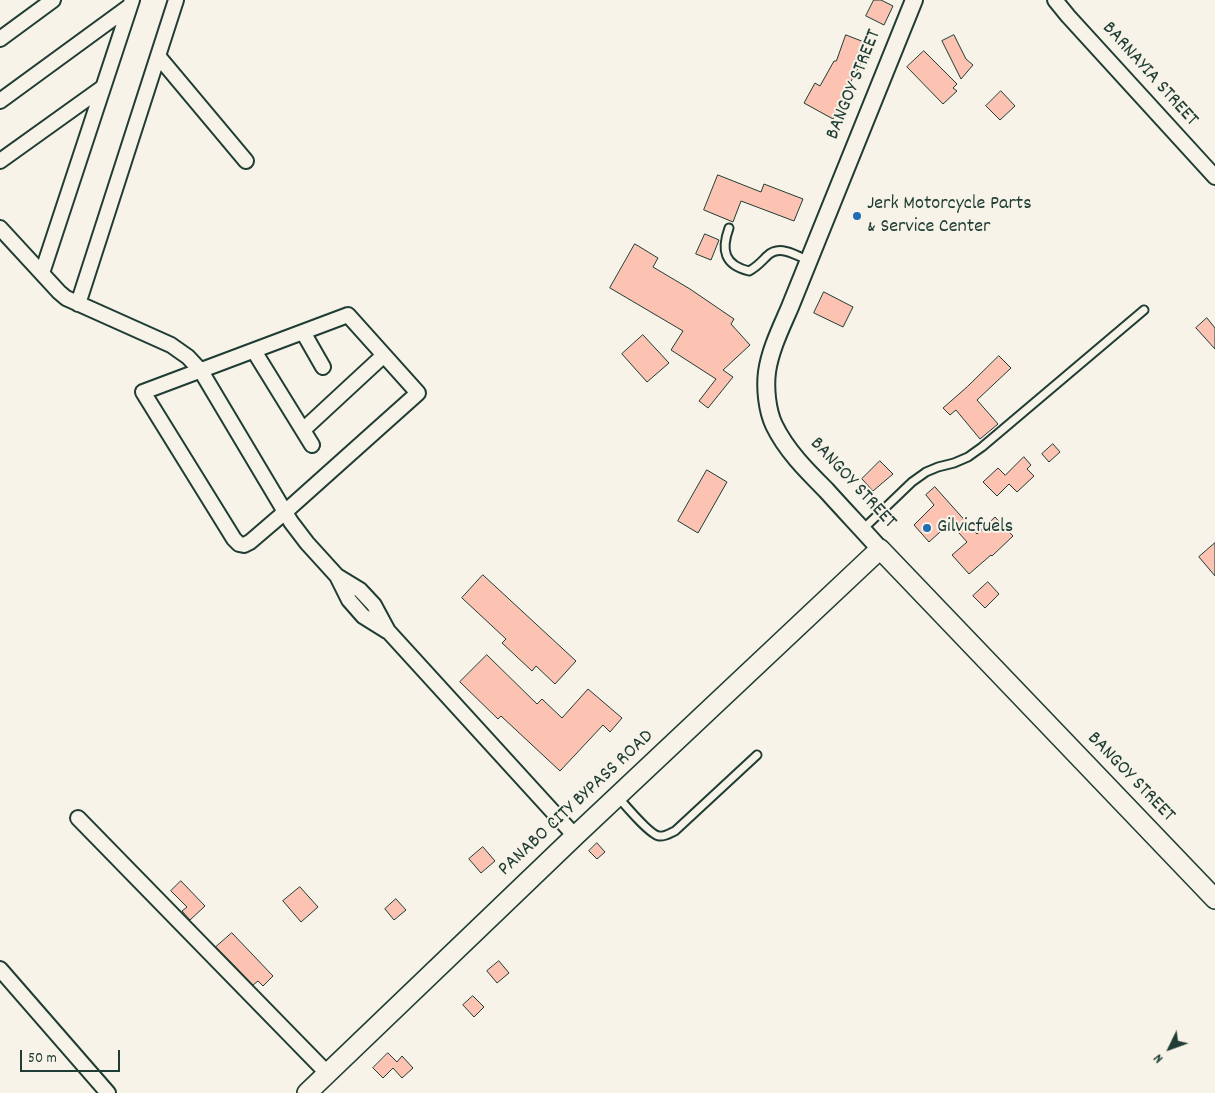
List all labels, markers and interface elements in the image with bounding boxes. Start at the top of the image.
street label: BARNAYIA STREET [1096,18,1202,132]
street label: BANGOY STREET [822,27,888,143]
place label: Jerk Motorcycle Parts & Service Center [867,193,1032,240]
marker: Jerk Motorcycle Parts & Service Center [851,210,863,222]
street label: BANGOY STREET [804,433,900,535]
place label: Gilvicfuels [937,516,1013,540]
marker: Gilvicfuels [921,522,933,534]
street label: PANABO CITY BYPASS ROAD [494,726,660,882]
street label: BANGOY STREET [1081,728,1179,828]
north arrow [1145,1023,1195,1073]
scale bar [22,1040,122,1072]
text: 50 m [28,1048,57,1070]
text: N [1149,1049,1169,1067]

